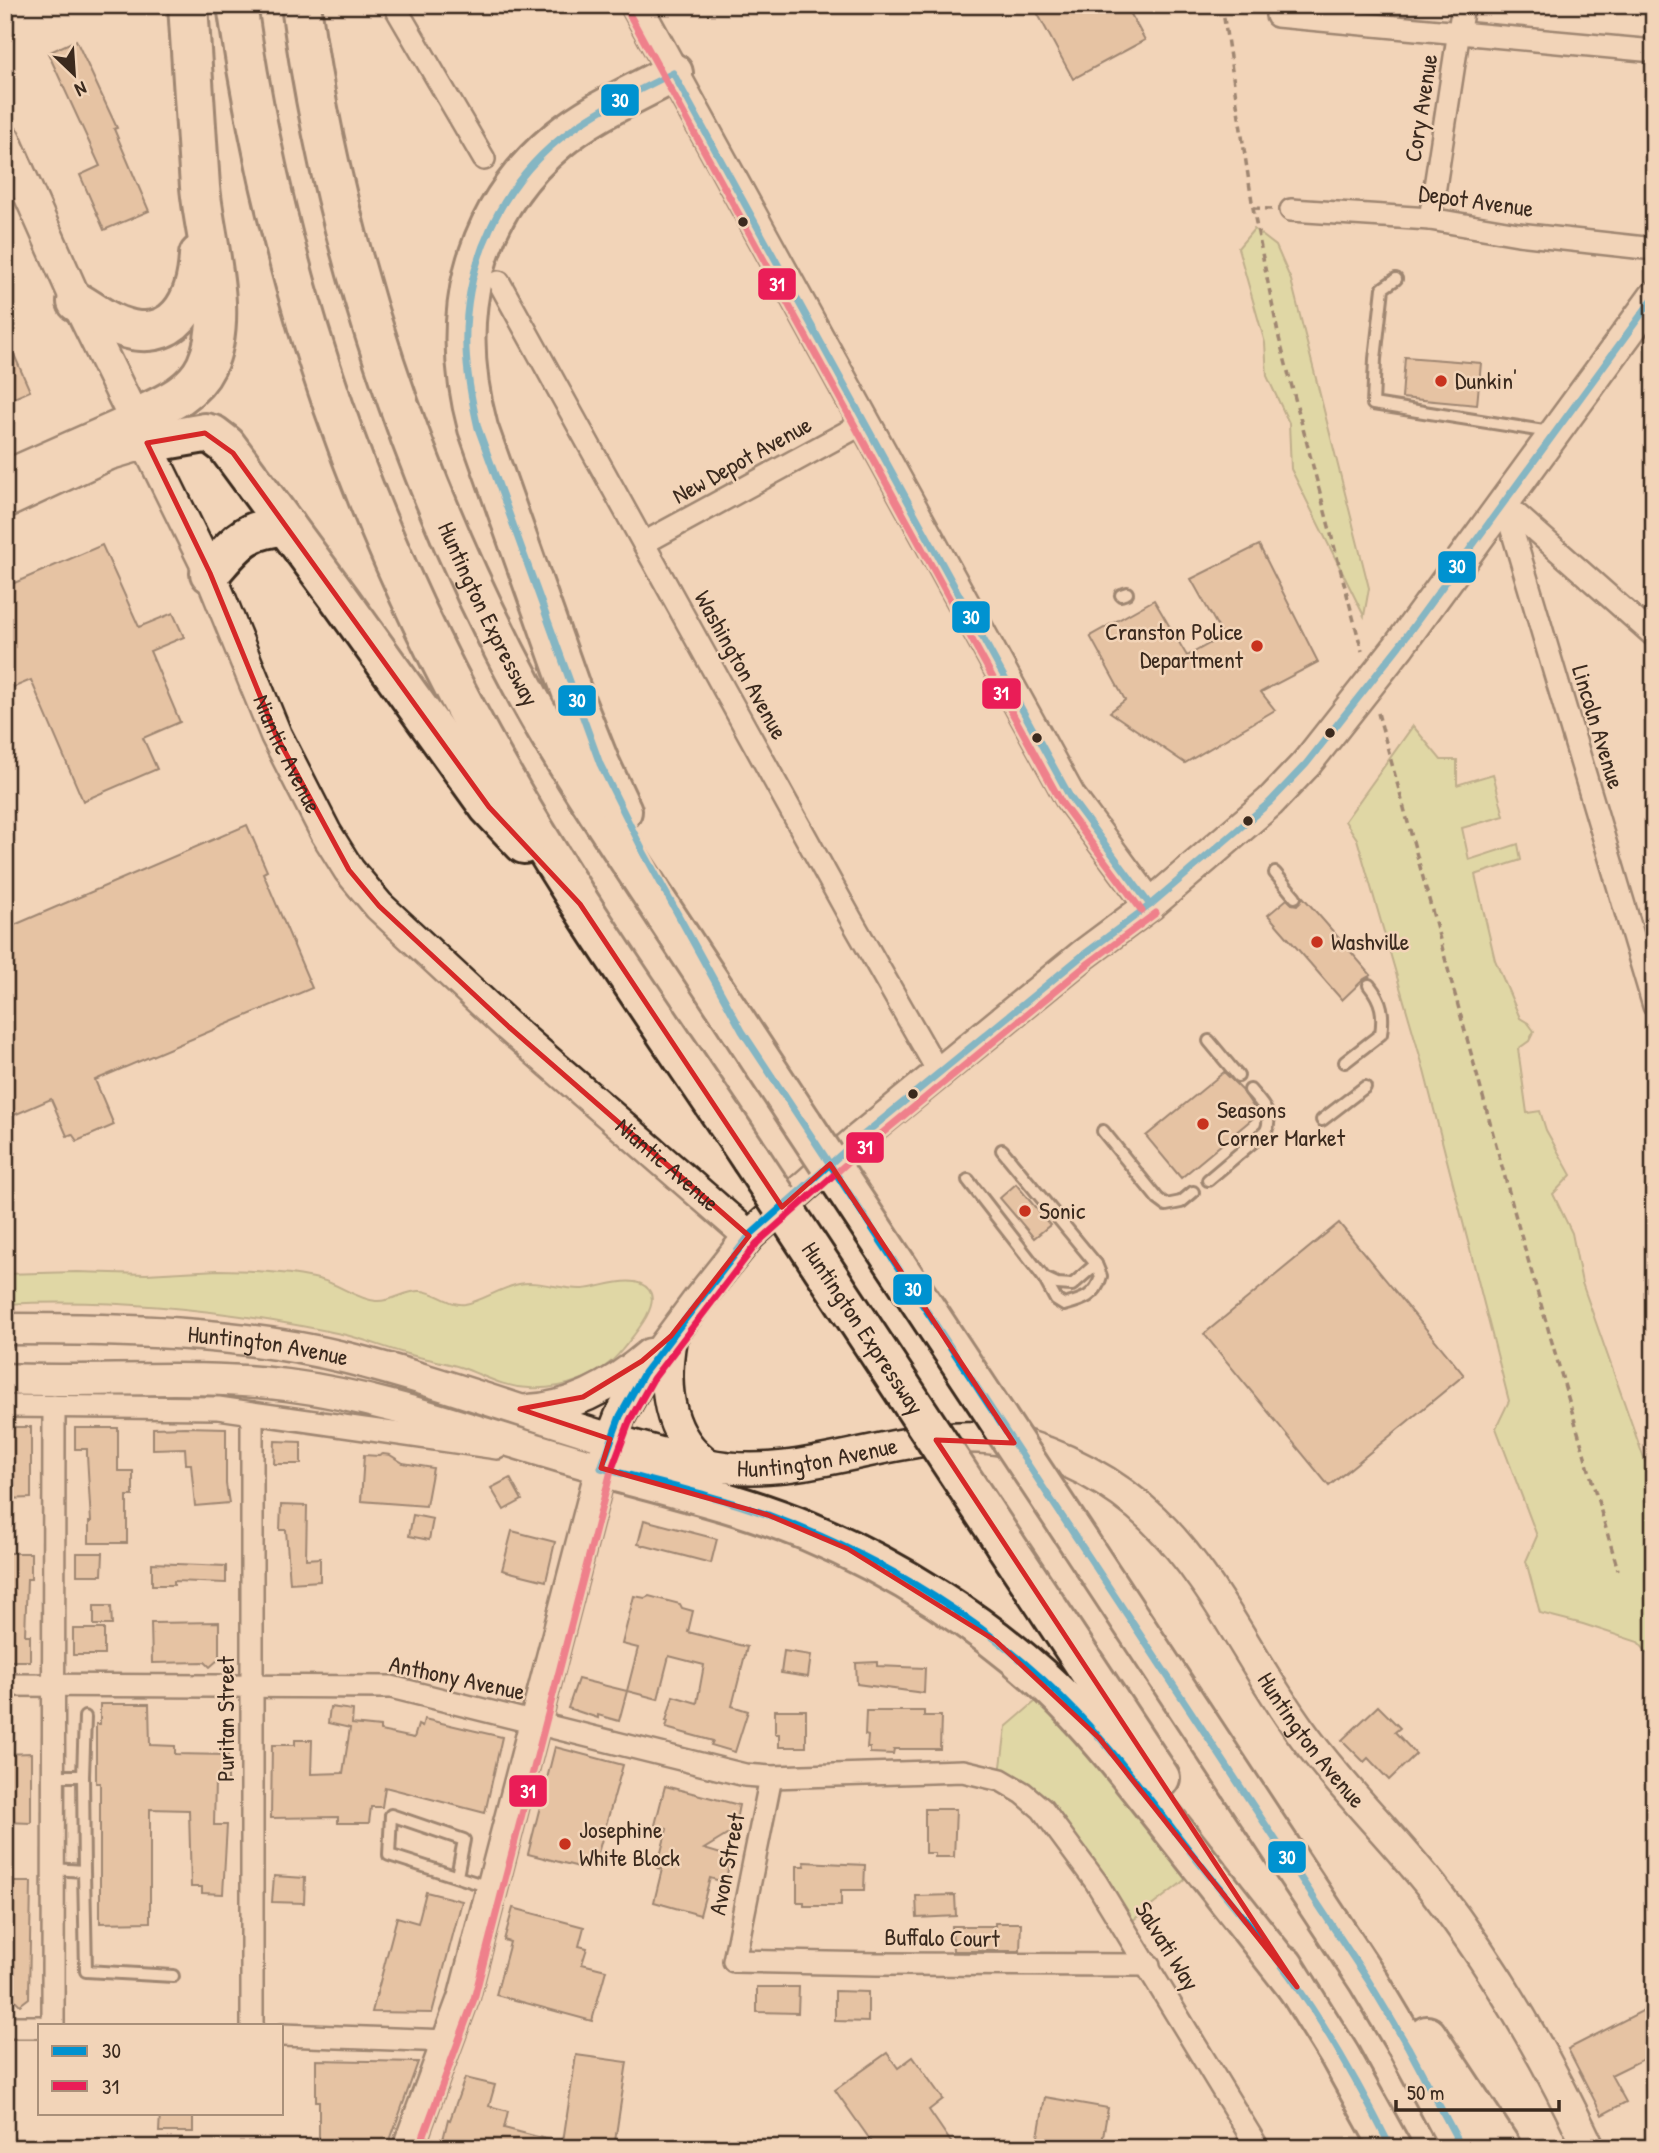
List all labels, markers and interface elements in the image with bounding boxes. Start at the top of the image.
north arrow [38,38,108,108]
street label: Cory Avenue [1396,51,1444,164]
text: N [71,75,91,103]
line badge: 30 [600,83,640,117]
text: 30 [611,87,629,113]
street label: Depot Avenue [1417,176,1536,224]
unlabelled marker [736,215,750,229]
line badge: 31 [757,267,797,301]
text: 31 [769,271,785,297]
place label: Dunkin' [1455,364,1517,396]
marker: Dunkin' [1433,373,1449,389]
street label: New Depot Avenue [666,407,817,511]
street label: Huntington Expressway [431,517,547,711]
line badge: 30 [1437,550,1477,584]
text: 30 [1448,553,1466,579]
street label: Washington Avenue [688,584,796,745]
line badge: 30 [951,600,991,634]
text: 30 [962,604,980,630]
place label: Cranston Police Department [1105,615,1244,675]
marker: Cranston Police Department [1249,638,1265,654]
street label: Lincoln Avenue [1565,661,1633,793]
line badge: 31 [981,677,1022,710]
text: 31 [993,680,1009,706]
line badge: 30 [557,684,597,717]
text: 30 [568,687,586,713]
street label: Niantic Avenue [246,690,330,819]
unlabelled marker [1323,726,1337,740]
unlabelled marker [1030,731,1044,745]
unlabelled marker [1241,814,1255,828]
place label: Washville [1331,925,1410,957]
marker: Washville [1309,934,1325,950]
unlabelled marker [906,1087,920,1101]
place label: Seasons Corner Market [1217,1093,1346,1153]
street label: Niantic Avenue [609,1110,727,1218]
marker: Seasons Corner Market [1195,1116,1211,1132]
line badge: 31 [845,1131,885,1164]
text: 31 [857,1134,873,1160]
place label: Sonic [1039,1194,1086,1226]
marker: Sonic [1017,1203,1033,1219]
street label: Huntington Expressway [795,1235,932,1421]
line badge: 30 [892,1273,933,1306]
text: 30 [904,1276,922,1302]
street label: Huntington Avenue [187,1317,352,1373]
street label: Huntington Avenue [737,1428,901,1484]
street label: Anthony Avenue [386,1647,528,1707]
street label: Puritan Street [209,1655,241,1782]
street label: Huntington Avenue [1251,1666,1374,1815]
line badge: 31 [508,1774,548,1808]
text: 31 [520,1778,536,1804]
street label: Avon Street [700,1809,752,1918]
place label: Josephine White Block [579,1813,680,1873]
marker: Josephine White Block [557,1836,573,1852]
line badge: 30 [1267,1840,1307,1874]
text: 30 [1278,1844,1296,1870]
street label: Salvati Way [1128,1895,1208,1996]
street label: Buffalo Court [884,1920,1001,1954]
legend [38,2024,284,2114]
text: 30 [102,2036,121,2065]
scale bar [1396,2069,1559,2113]
text: 31 [102,2072,119,2101]
text: 50 m [1407,2078,1444,2107]

